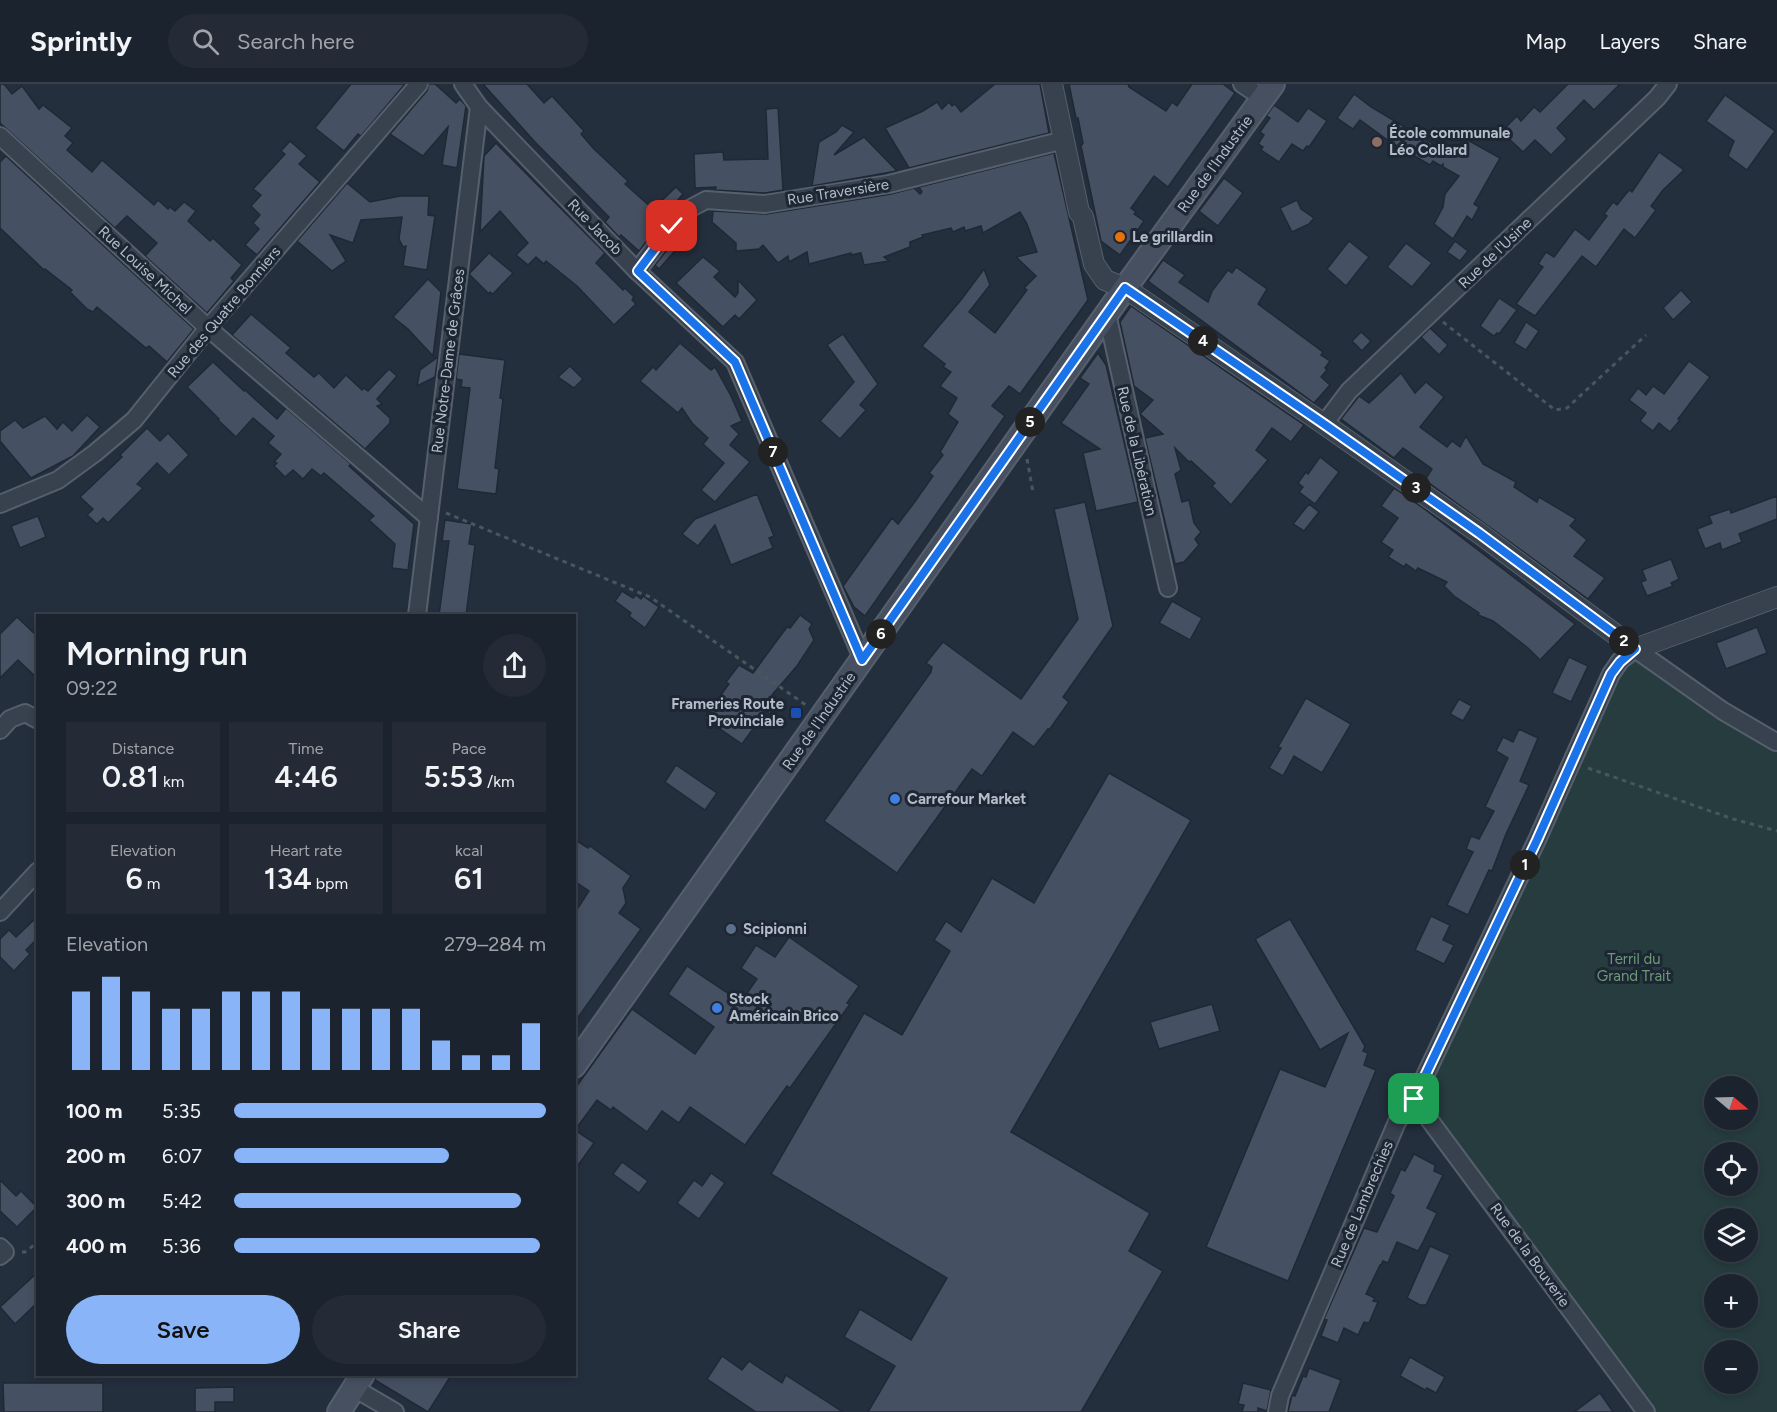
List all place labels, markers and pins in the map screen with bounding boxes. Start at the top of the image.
place label: École communale Léo Collard [1389,124,1511,159]
marker: École communale Léo Collard [1370,135,1384,149]
pin [646,200,697,251]
place label: Le grillardin [1132,228,1213,246]
marker: Le grillardin [1113,230,1127,244]
pin: 4 [1188,326,1218,356]
pin: 5 [1015,407,1045,437]
pin: 7 [758,437,788,467]
pin: 3 [1401,473,1431,503]
pin: 6 [866,619,896,649]
pin: 2 [1609,626,1639,656]
place label: Frameries Route Provinciale [671,695,785,730]
marker: Frameries Route Provinciale [789,706,803,720]
place label: Carrefour Market [907,790,1026,808]
marker: Carrefour Market [888,792,902,806]
pin: 1 [1510,850,1540,880]
place label: Scipionni [743,920,807,938]
marker: Scipionni [724,922,738,936]
place label: Stock Américain Brico [729,990,839,1025]
marker: Stock Américain Brico [710,1001,724,1015]
pin [1388,1073,1439,1124]

